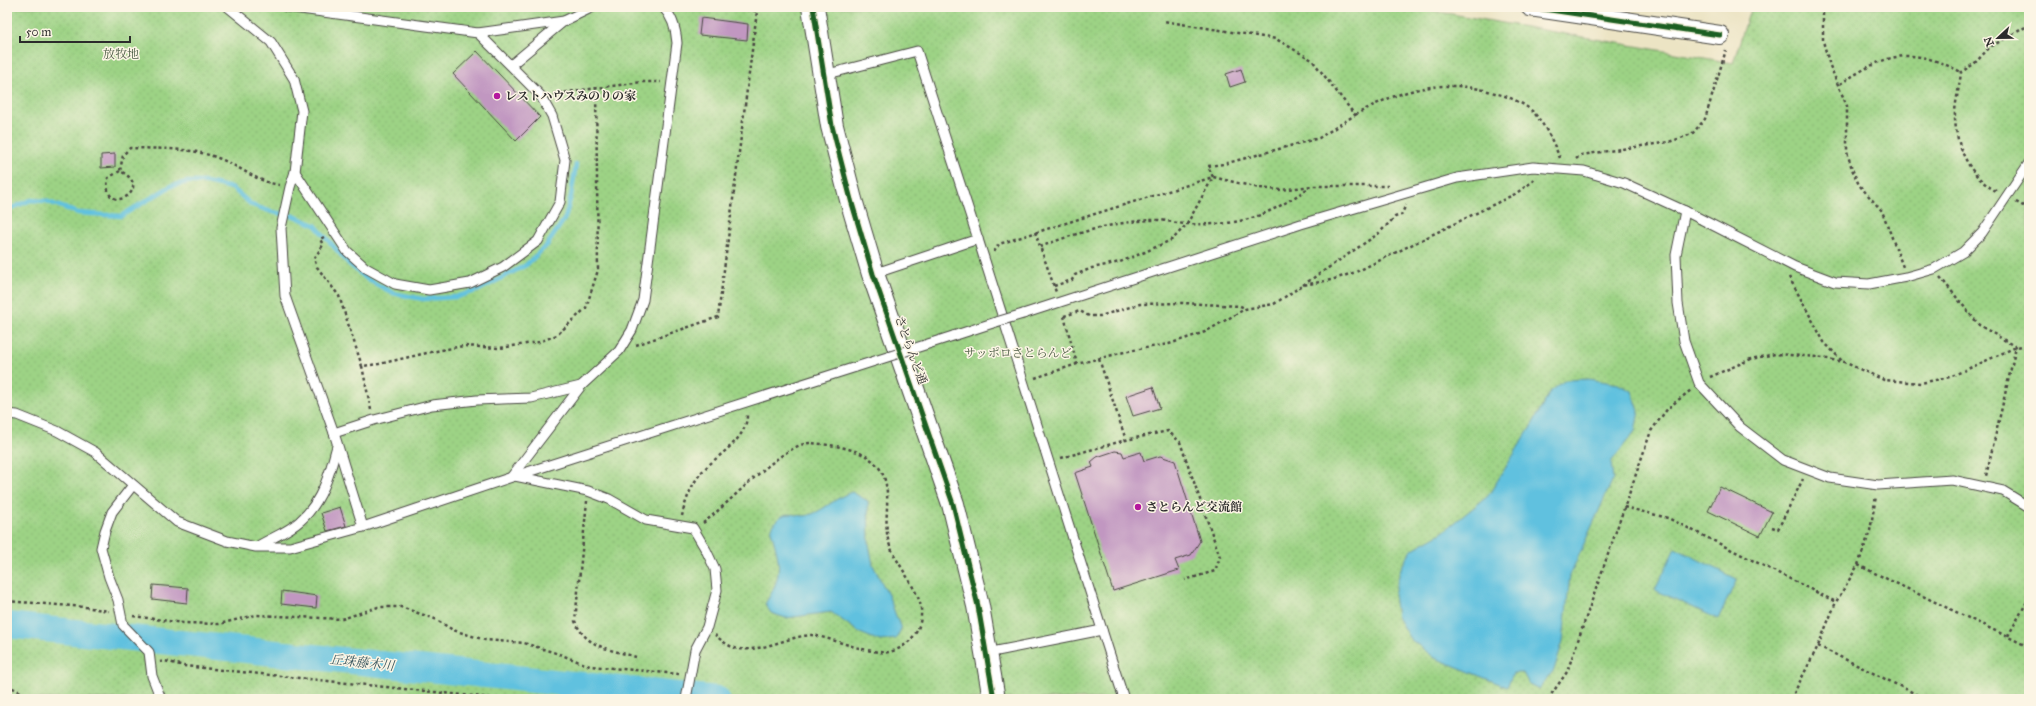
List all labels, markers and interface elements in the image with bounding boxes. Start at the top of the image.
scale bar [20,18,130,44]
north arrow [1978,18,2018,58]
text: 50 m [26,25,51,39]
text: N [1981,34,1997,48]
park label: 放牧地 [103,47,139,61]
place label: レストハウスみのりの家 [505,89,636,103]
marker: レストハウスみのりの家 [492,91,502,101]
street label: さとらんど通 [892,314,930,386]
park label: サッポロさとらんど [964,346,1072,360]
place label: さとらんど交流館 [1146,500,1242,514]
marker: さとらんど交流館 [1133,502,1143,512]
water label: 丘珠藤木川 [329,652,397,675]

